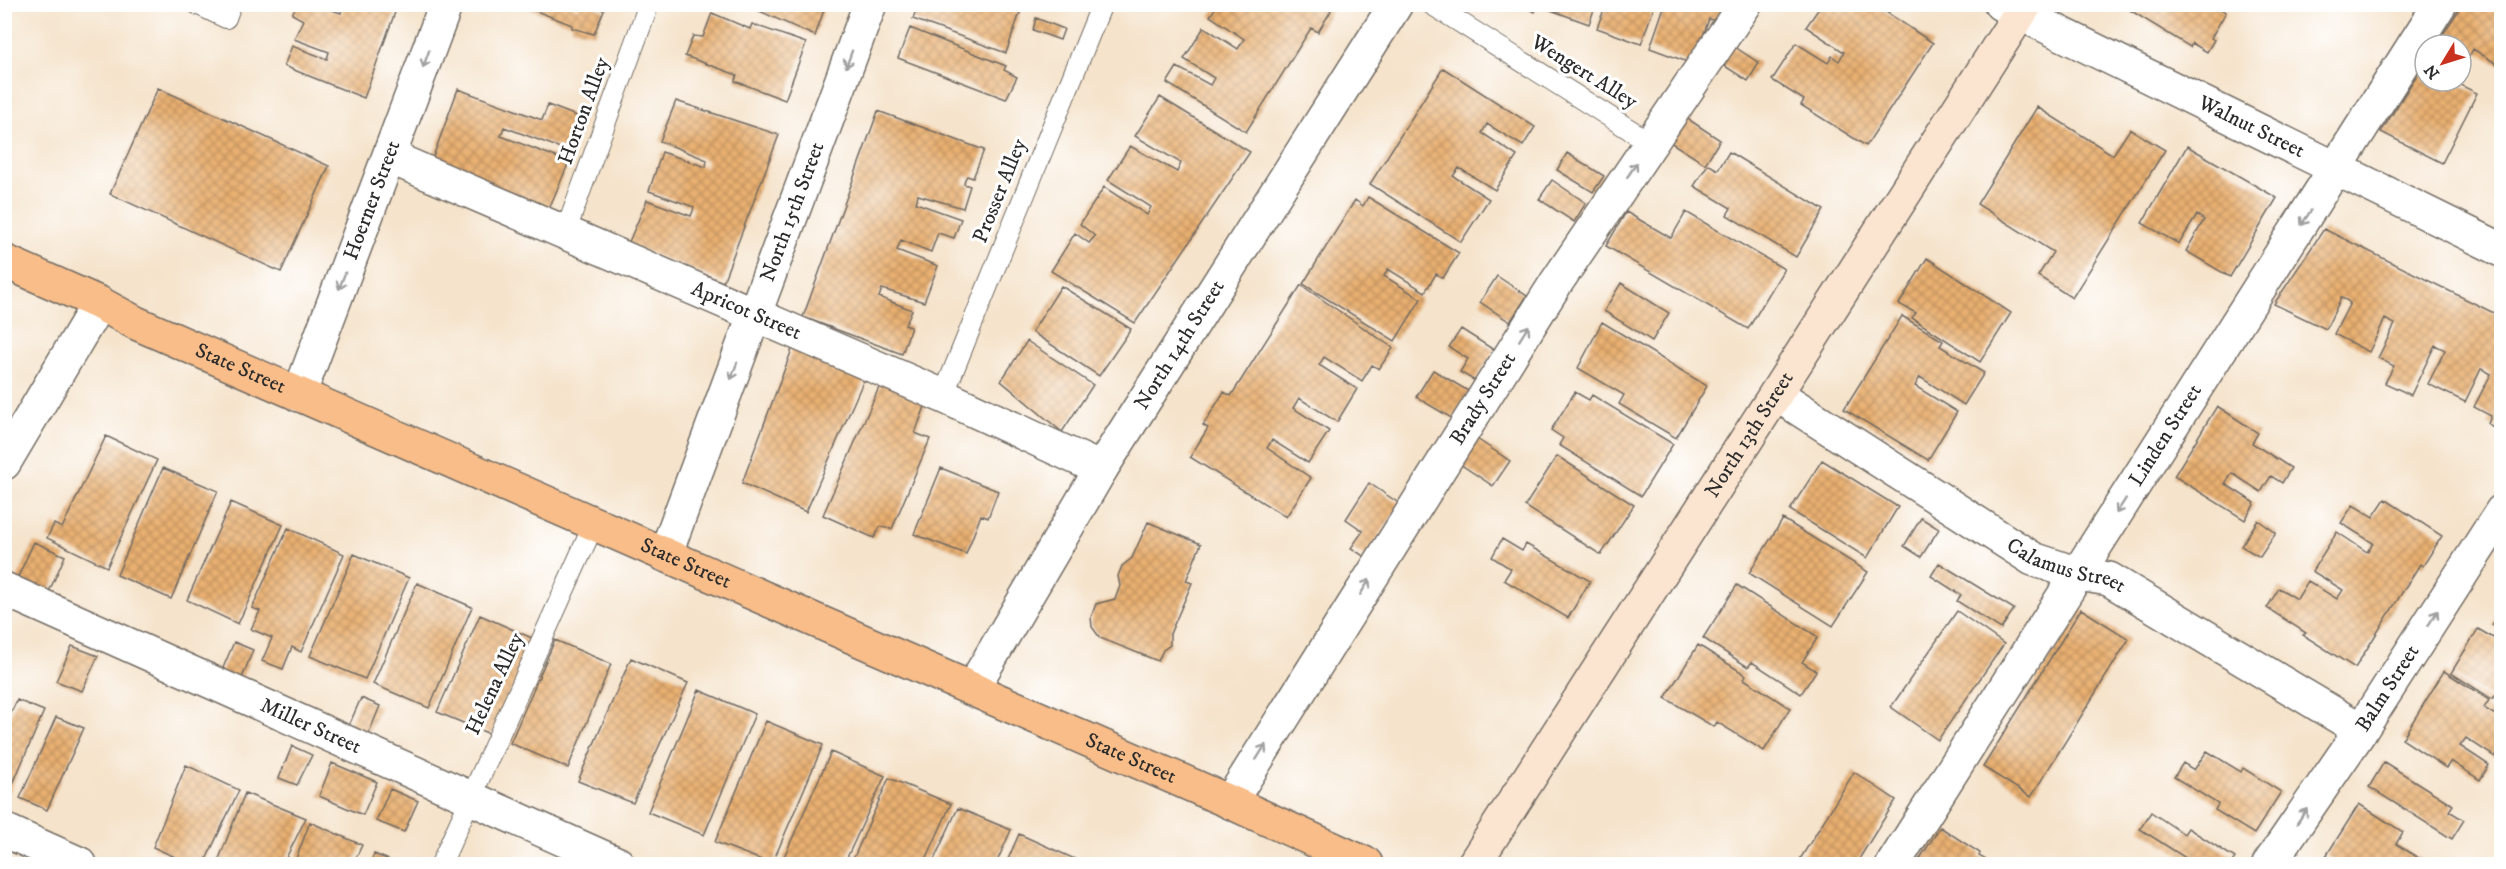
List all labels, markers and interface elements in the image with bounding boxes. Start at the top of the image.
street label: Wengert Alley [1525,29,1643,115]
north arrow [2413,33,2473,93]
one-way arrow [420,50,431,68]
one-way arrow [843,50,854,68]
street label: Horton Alley [553,53,616,168]
text: N [2420,60,2444,83]
street label: Walnut Street [2193,89,2309,164]
street label: Prosser Alley [967,134,1033,247]
street label: Hoerner Street [338,137,407,264]
street label: North 15th Street [755,138,831,285]
one-way arrow [1626,163,1638,179]
one-way arrow [2299,209,2311,226]
one-way arrow [336,271,347,290]
street label: North 14th Street [1129,275,1231,415]
street label: Apricot Street [687,276,805,346]
one-way arrow [1519,325,1531,342]
street label: State Street [191,338,290,400]
street label: Brady Street [1444,348,1522,450]
one-way arrow [727,361,738,380]
street label: North 13th Street [1699,367,1800,503]
street label: Linden Street [2124,379,2208,491]
one-way arrow [2115,497,2127,514]
street label: State Street [636,532,735,595]
street label: Calamus Street [2002,532,2131,599]
one-way arrow [1359,579,1371,596]
one-way arrow [2427,611,2439,627]
street label: Helena Alley [460,628,530,739]
street label: Balm Street [2350,640,2426,737]
street label: Miller Street [256,692,365,760]
street label: State Street [1082,727,1180,790]
one-way arrow [1255,744,1267,761]
one-way arrow [2296,809,2308,825]

